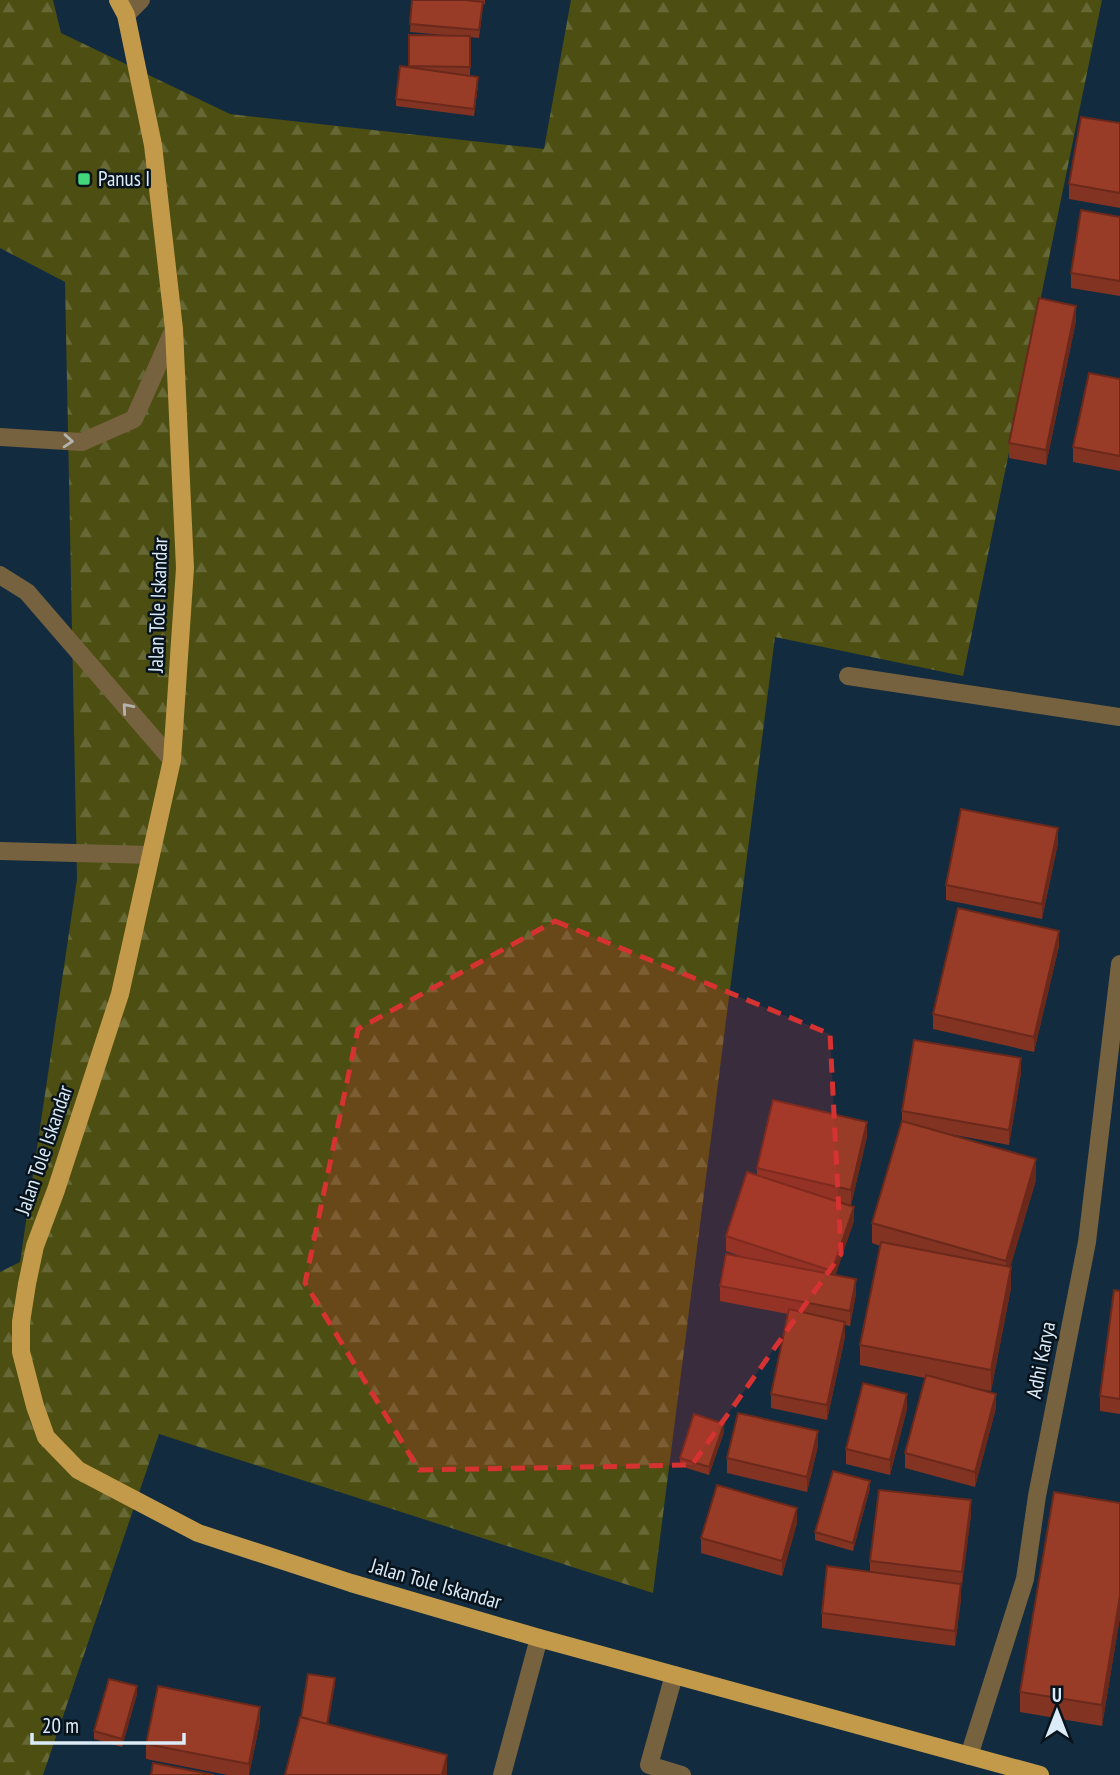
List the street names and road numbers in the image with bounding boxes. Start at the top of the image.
street label: Jalan Tole Iskandar [142,537,173,674]
street label: Jalan Tole Iskandar [8,1081,78,1219]
street label: Adhi Karya [1020,1319,1061,1401]
street label: Jalan Tole Iskandar [366,1552,505,1615]

